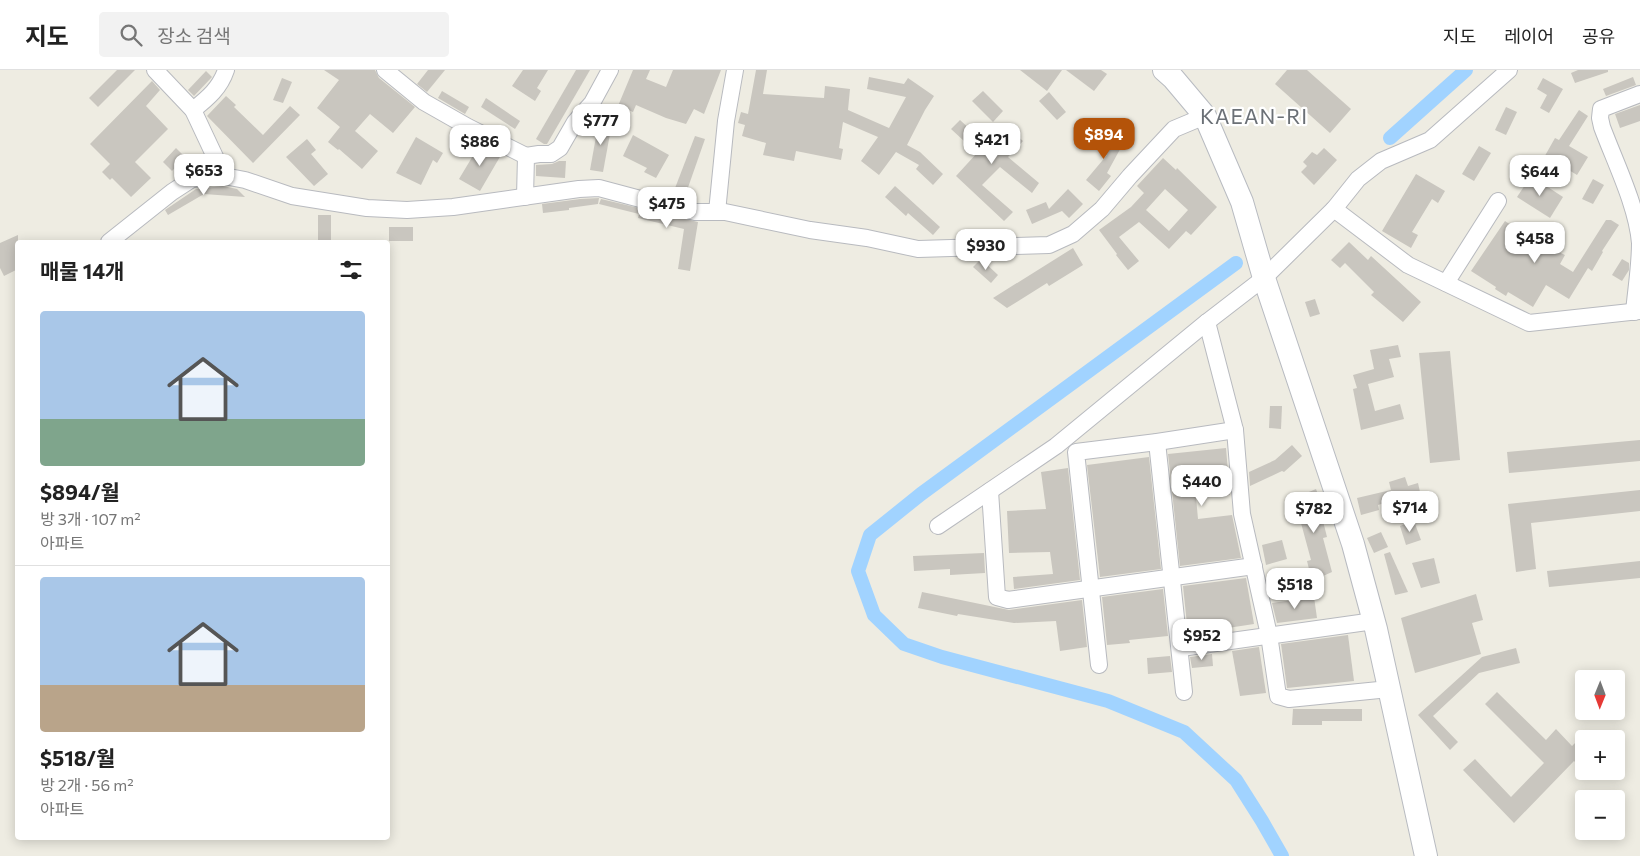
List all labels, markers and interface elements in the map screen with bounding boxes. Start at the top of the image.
search box [99,12,449,57]
text: 지도 [25,21,69,50]
icon: search [117,21,145,49]
text: 장소 검색 [157,24,231,47]
text: 지도 [1443,25,1476,47]
text: 레이어 [1504,25,1554,47]
text: 공유 [1582,25,1615,47]
district label: KAEAN-RI [1200,103,1308,128]
pin: $777 [571,104,631,146]
text: $777 [583,110,619,129]
pin: $894 [1074,118,1134,160]
pin: $421 [962,122,1022,165]
pin: $886 [450,124,510,167]
text: $894 [1085,124,1123,143]
text: $421 [974,129,1010,148]
text: $886 [461,131,499,150]
pin: $653 [174,154,234,196]
pin: $644 [1510,154,1570,197]
text: $653 [185,160,223,179]
text: $644 [1521,161,1559,180]
pin: $475 [637,186,697,229]
text: $475 [649,193,685,212]
pin: $458 [1505,222,1565,264]
pin: $930 [956,228,1016,271]
text: $458 [1516,228,1554,247]
text: $930 [967,235,1005,254]
icon: filters [337,256,365,284]
text: 매물 14개 [40,258,124,283]
icon: home [158,344,248,434]
pin: $440 [1172,464,1232,507]
text: $440 [1182,471,1222,490]
text: $894/월 [40,479,120,504]
pin: $714 [1380,490,1440,533]
pin: $782 [1284,492,1344,534]
text: $714 [1392,497,1428,516]
text: $782 [1296,498,1332,517]
text: 방 3개 · 107 m² [40,509,141,528]
text: 아파트 [40,533,84,552]
pin: $518 [1265,568,1325,610]
text: $518 [1277,574,1313,593]
icon: home [158,609,248,699]
pin: $952 [1172,618,1232,661]
text: $952 [1183,625,1221,644]
north arrow [1575,670,1625,720]
map controls [1575,670,1625,840]
button: + [1575,730,1625,780]
text: $518/월 [40,745,115,770]
text: 방 2개 · 56 m² [40,775,134,794]
button: − [1575,790,1625,840]
text: 아파트 [40,799,84,818]

